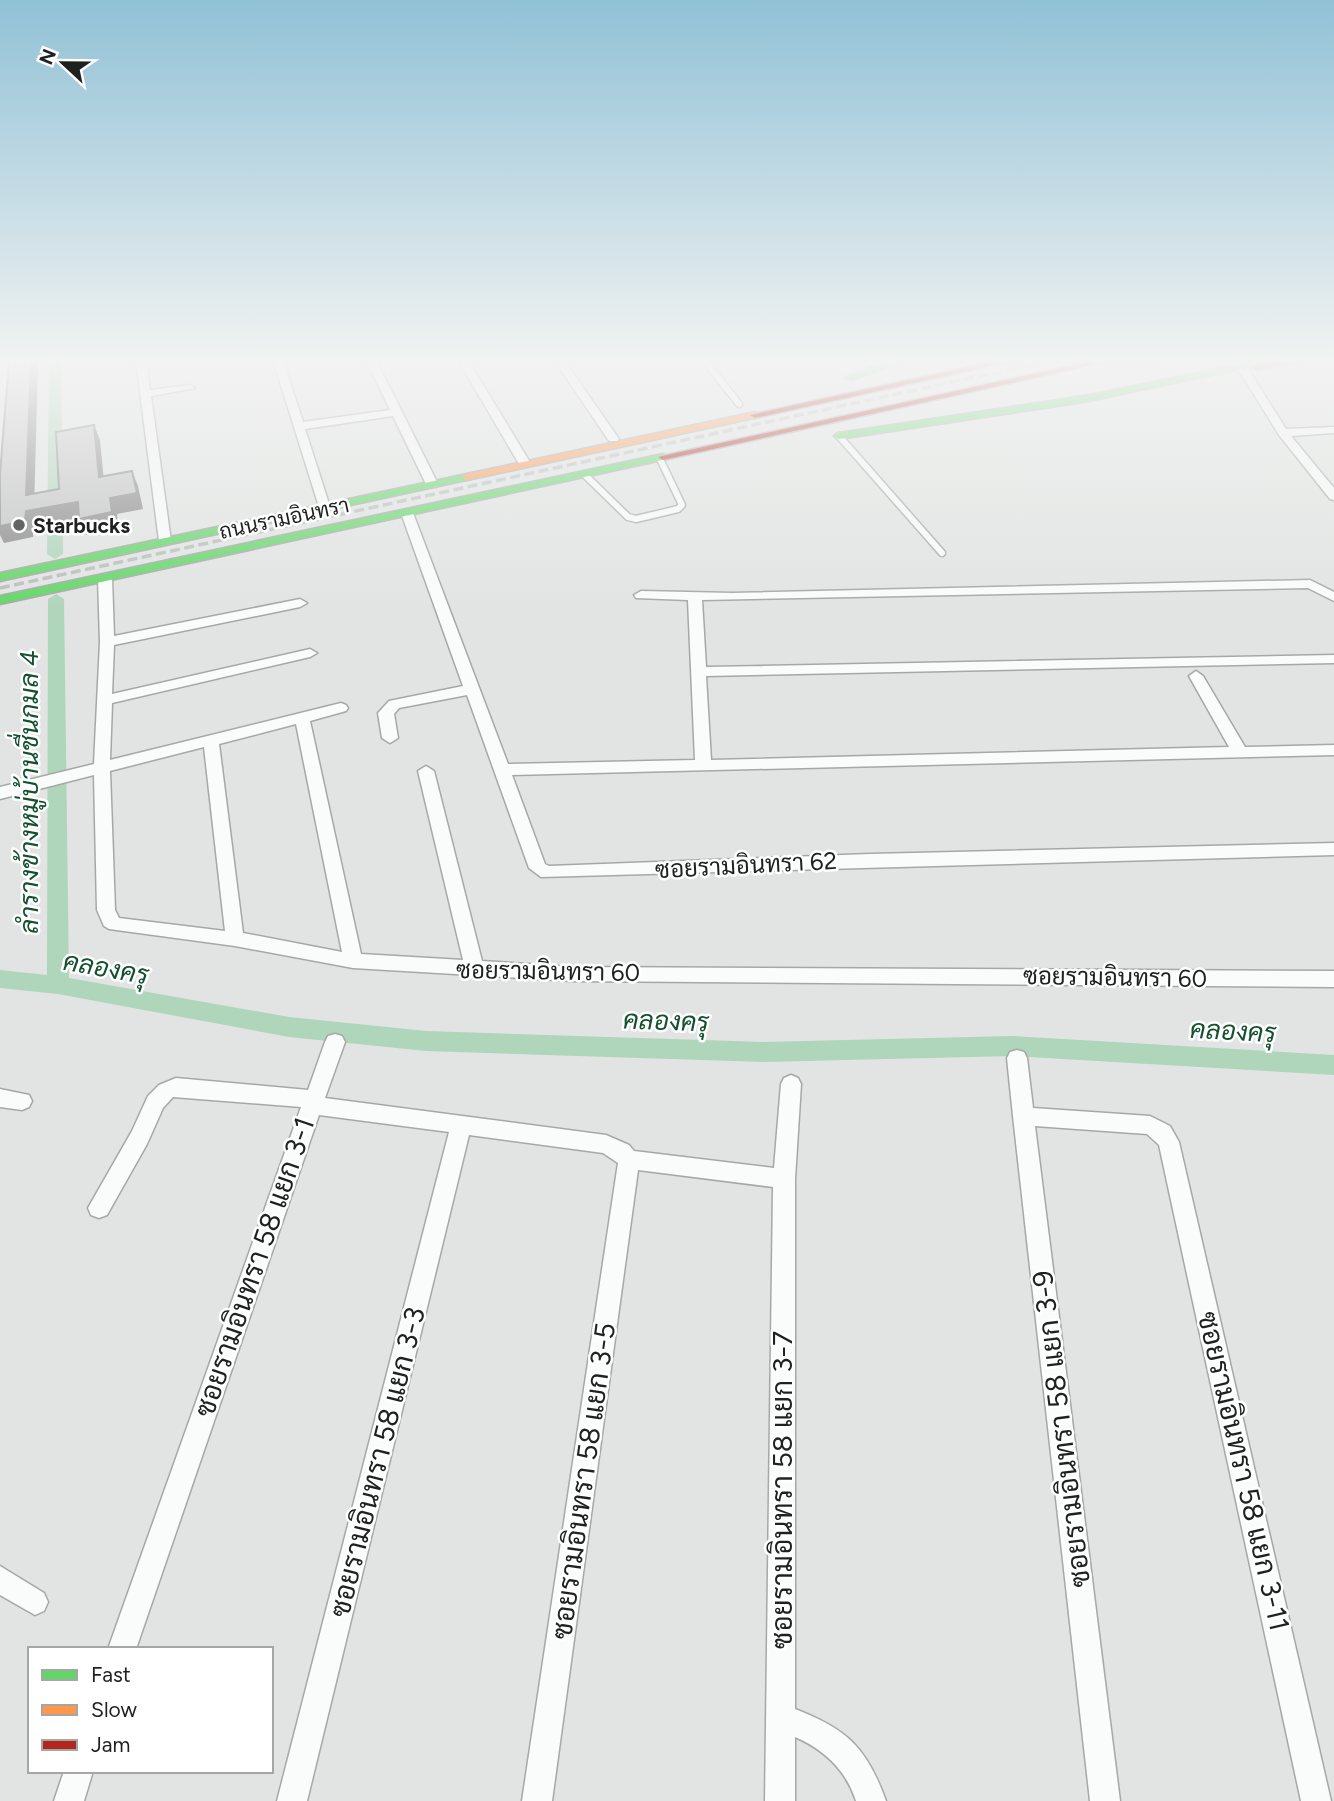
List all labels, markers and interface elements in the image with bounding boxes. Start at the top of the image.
north arrow [28,28,98,98]
text: N [34,46,61,68]
street label: ถนนรามอินทรา [217,492,351,544]
place label: Starbucks [33,513,130,538]
marker: Starbucks [11,517,27,533]
water label: ลำรางข้างหมู่บ้านชื่นกมล 4 [7,650,47,934]
street label: ซอยรามอินทรา 62 [654,846,838,884]
water label: คลองครุ [60,945,153,993]
street label: ซอยรามอินทรา 60 [456,955,640,987]
street label: ซอยรามอินทรา 60 [1023,961,1207,993]
water label: คลองครุ [622,1004,711,1041]
water label: คลองครุ [1189,1013,1278,1051]
street label: ซอยรามอินทรา 58 แยก 3-1 [187,1113,321,1421]
street label: ซอยรามอินทรา 58 แยก 3-9 [1025,1269,1097,1589]
street label: ซอยรามอินทรา 58 แยก 3-3 [322,1303,432,1621]
street label: ซอยรามอินทรา 58 แยก 3-11 [1191,1308,1297,1634]
street label: ซอยรามอินทรา 58 แยก 3-5 [544,1321,622,1641]
street label: ซอยรามอินทรา 58 แยก 3-7 [765,1331,799,1649]
legend [28,1647,273,1773]
text: Fast [91,1662,131,1687]
text: Slow [91,1697,137,1722]
text: Jam [91,1732,130,1757]

